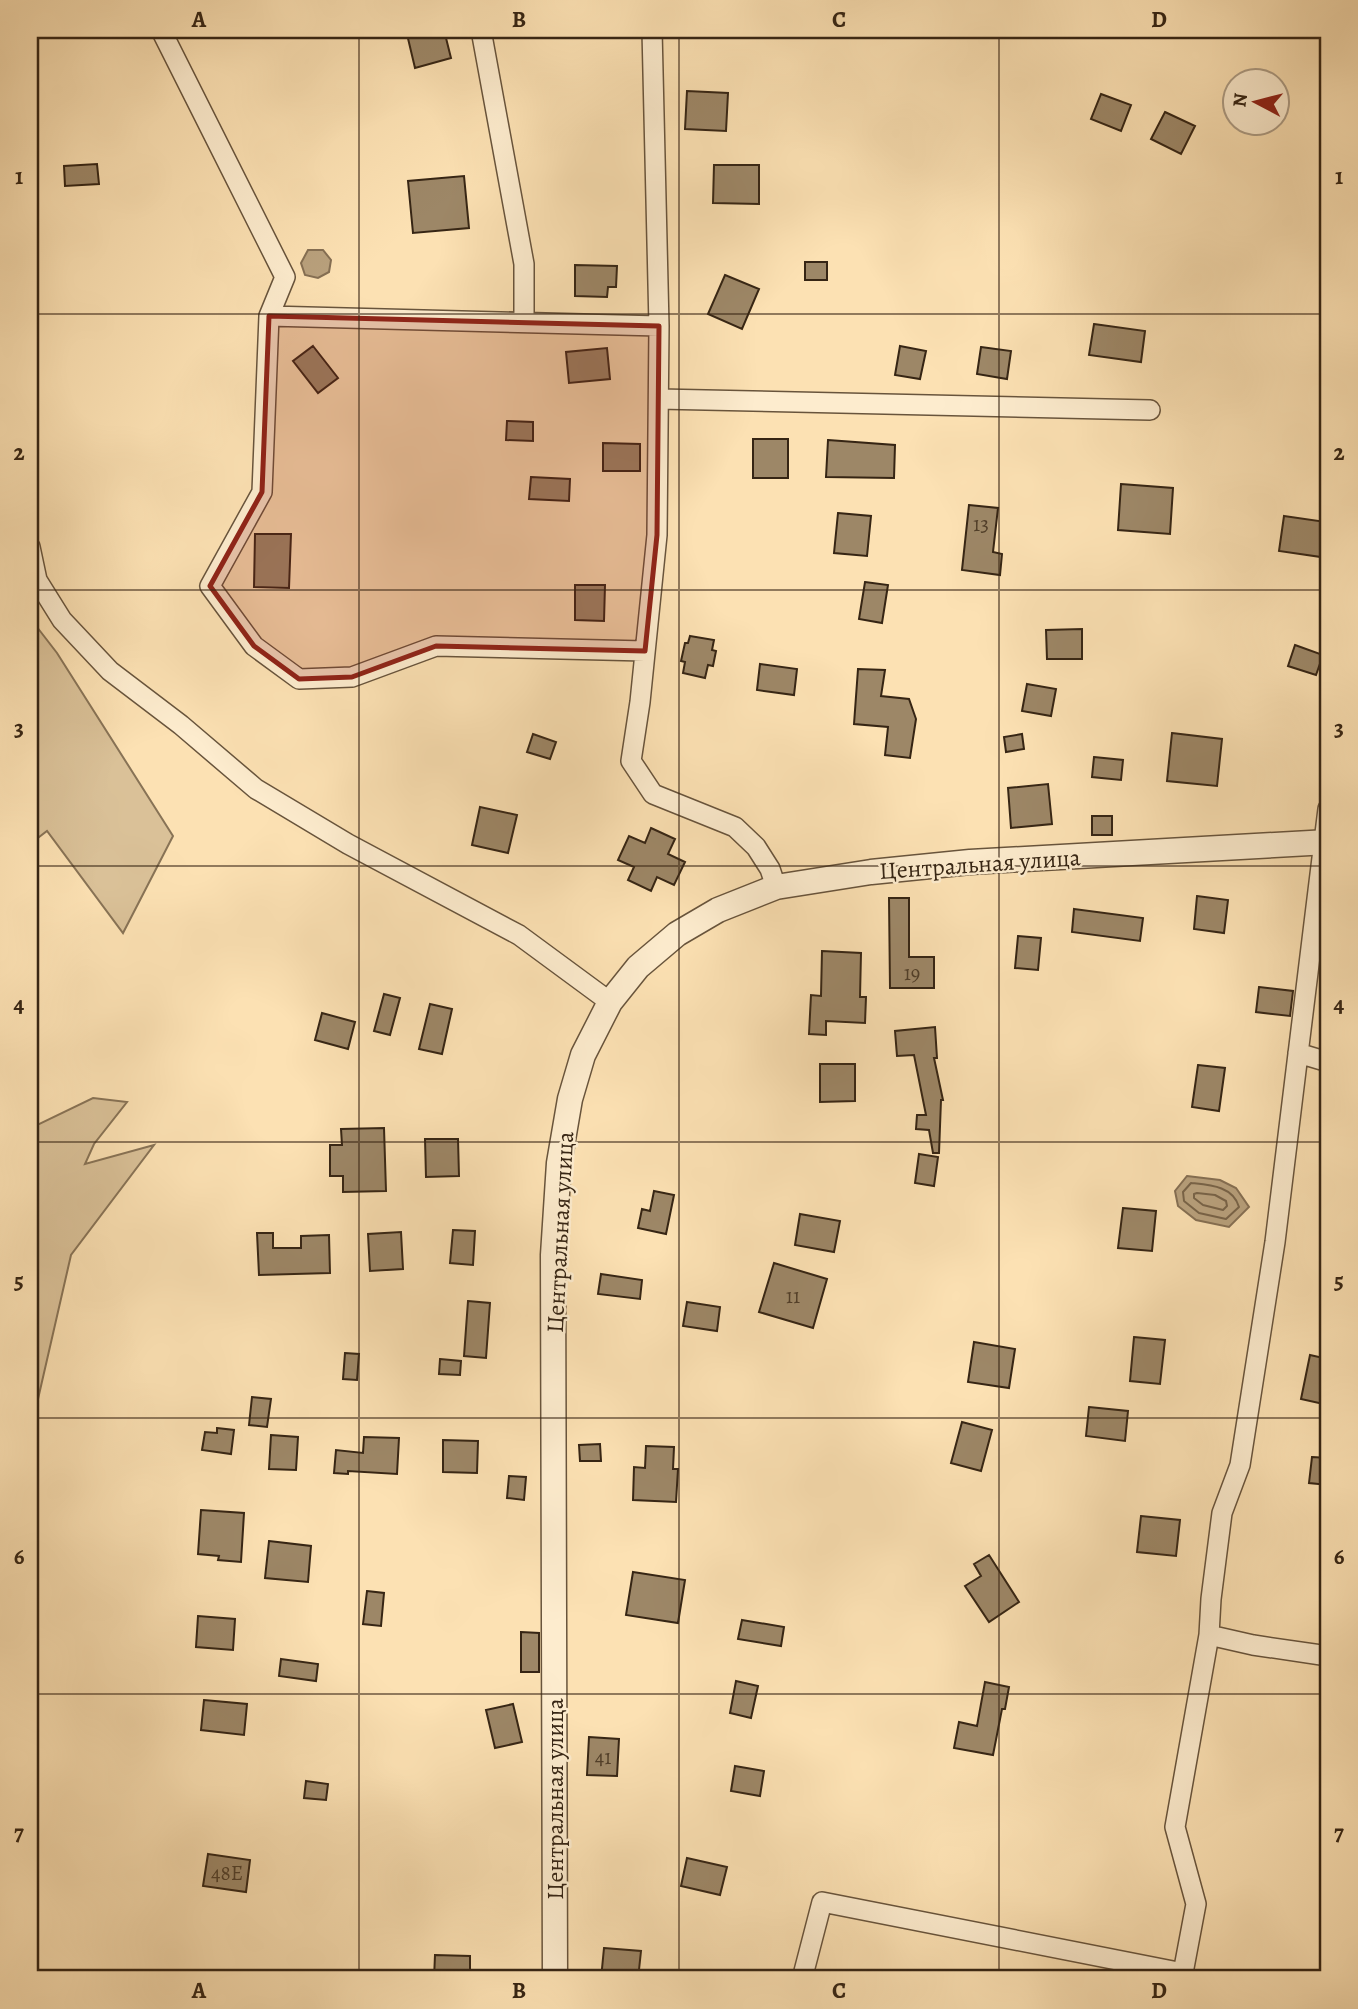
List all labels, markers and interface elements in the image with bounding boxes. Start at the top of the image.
text: A [191,4,207,35]
text: B [512,4,526,35]
text: C [832,4,846,35]
text: D [1151,4,1167,35]
north arrow [1222,66,1292,136]
text: N [1226,91,1254,109]
text: 1 [15,161,23,192]
text: 1 [1335,161,1343,192]
text: 2 [13,437,25,468]
text: 2 [1333,437,1345,468]
house number: 13 [973,510,989,538]
text: 3 [14,713,24,744]
text: 3 [1334,713,1344,744]
street label: Центральная улица [878,841,1082,887]
house number: 19 [904,959,920,987]
text: 4 [14,989,25,1020]
text: 4 [1334,989,1345,1020]
street label: Центральная улица [539,1131,581,1333]
text: 5 [14,1265,24,1296]
text: 5 [1334,1265,1344,1296]
house number: 11 [786,1282,800,1310]
text: 6 [14,1541,25,1572]
text: 6 [1334,1541,1345,1572]
street label: Центральная улица [539,1698,571,1900]
house number: 41 [595,1743,611,1771]
text: 7 [14,1817,24,1848]
text: 7 [1334,1817,1344,1848]
house number: 48Е [211,1859,243,1887]
text: A [191,1975,207,2006]
text: B [512,1975,526,2006]
text: C [832,1975,846,2006]
text: D [1151,1975,1167,2006]

